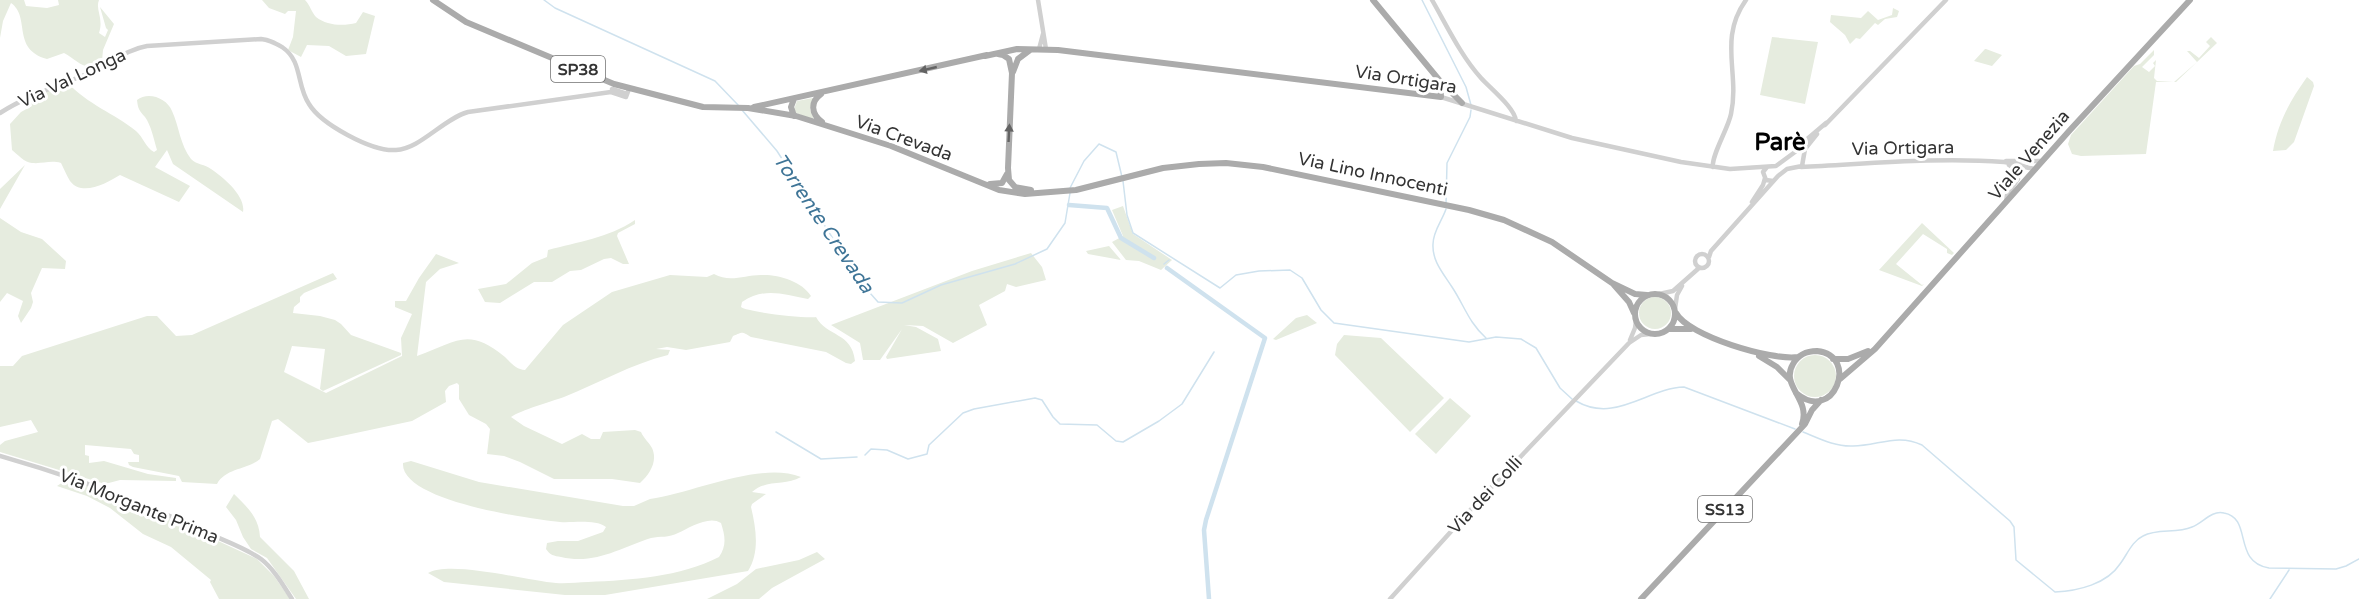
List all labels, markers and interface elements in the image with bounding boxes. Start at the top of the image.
street label: Via Val Longa [15,43,129,113]
road number: SP38 [551,56,605,82]
street label: Via Ortigara [1354,60,1458,98]
one-way arrow [918,65,937,74]
street label: Viale Venezia [1984,105,2074,205]
street label: Via Crevada [852,110,956,166]
one-way arrow [1005,124,1014,143]
district label: Parè [1754,128,1806,157]
street label: Via Ortigara [1851,136,1955,160]
street label: Via Lino Innocenti [1296,147,1450,201]
water label: Torrente Crevada [768,149,879,299]
street label: Via dei Colli [1443,451,1527,539]
street label: Via Morgante Prima [56,464,222,548]
road number: SS13 [1698,496,1752,522]

